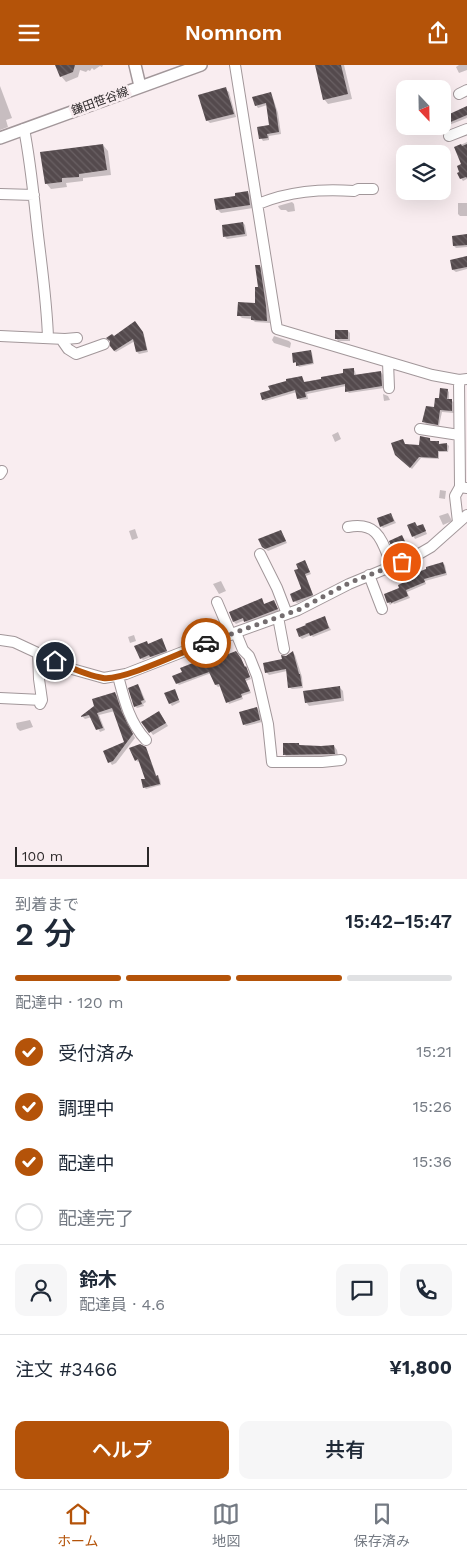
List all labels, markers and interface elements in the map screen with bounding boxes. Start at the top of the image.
icon: menu [15,19,43,47]
icon: share [424,19,452,47]
text: Nomnom [185,20,282,45]
north arrow [396,80,451,135]
map controls [396,80,451,200]
street label: 鎌田笹谷線 [69,84,131,118]
button: layers [396,145,451,200]
pin [381,541,423,583]
icon: bag [388,548,416,576]
courier [181,618,231,668]
icon: car [192,629,220,657]
pin [34,640,76,682]
icon: home [41,647,69,675]
scale bar [15,844,149,867]
text: 100 m [22,848,63,864]
text: 到着まで [15,895,79,914]
text: 15:42–15:47 [345,910,452,933]
text: 2 分 [15,915,76,953]
text: 配達中 · 120 m [15,993,123,1012]
icon: check [15,1038,43,1066]
text: 受付済み [58,1042,134,1065]
text: 15:21 [416,1042,452,1061]
icon: check [15,1093,43,1121]
text: 調理中 [58,1097,115,1120]
text: 15:26 [413,1097,452,1116]
icon: check [15,1148,43,1176]
text: 配達中 [58,1152,115,1175]
text: 15:36 [413,1152,452,1171]
text: 配達完了 [58,1207,134,1230]
button: person [15,1264,67,1316]
button: chat [336,1264,388,1316]
button: phone [400,1264,452,1316]
text: 鈴木 [79,1268,117,1291]
text: 配達員 · 4.6 [79,1295,165,1314]
text: ¥1,800 [389,1356,452,1379]
text: 注文 #3466 [15,1358,117,1381]
button: ヘルプ [15,1421,229,1479]
button: 共有 [239,1421,452,1479]
tab: ホーム [57,1500,98,1550]
tab: 地図 [212,1500,240,1550]
tab: 保存済み [354,1500,410,1550]

